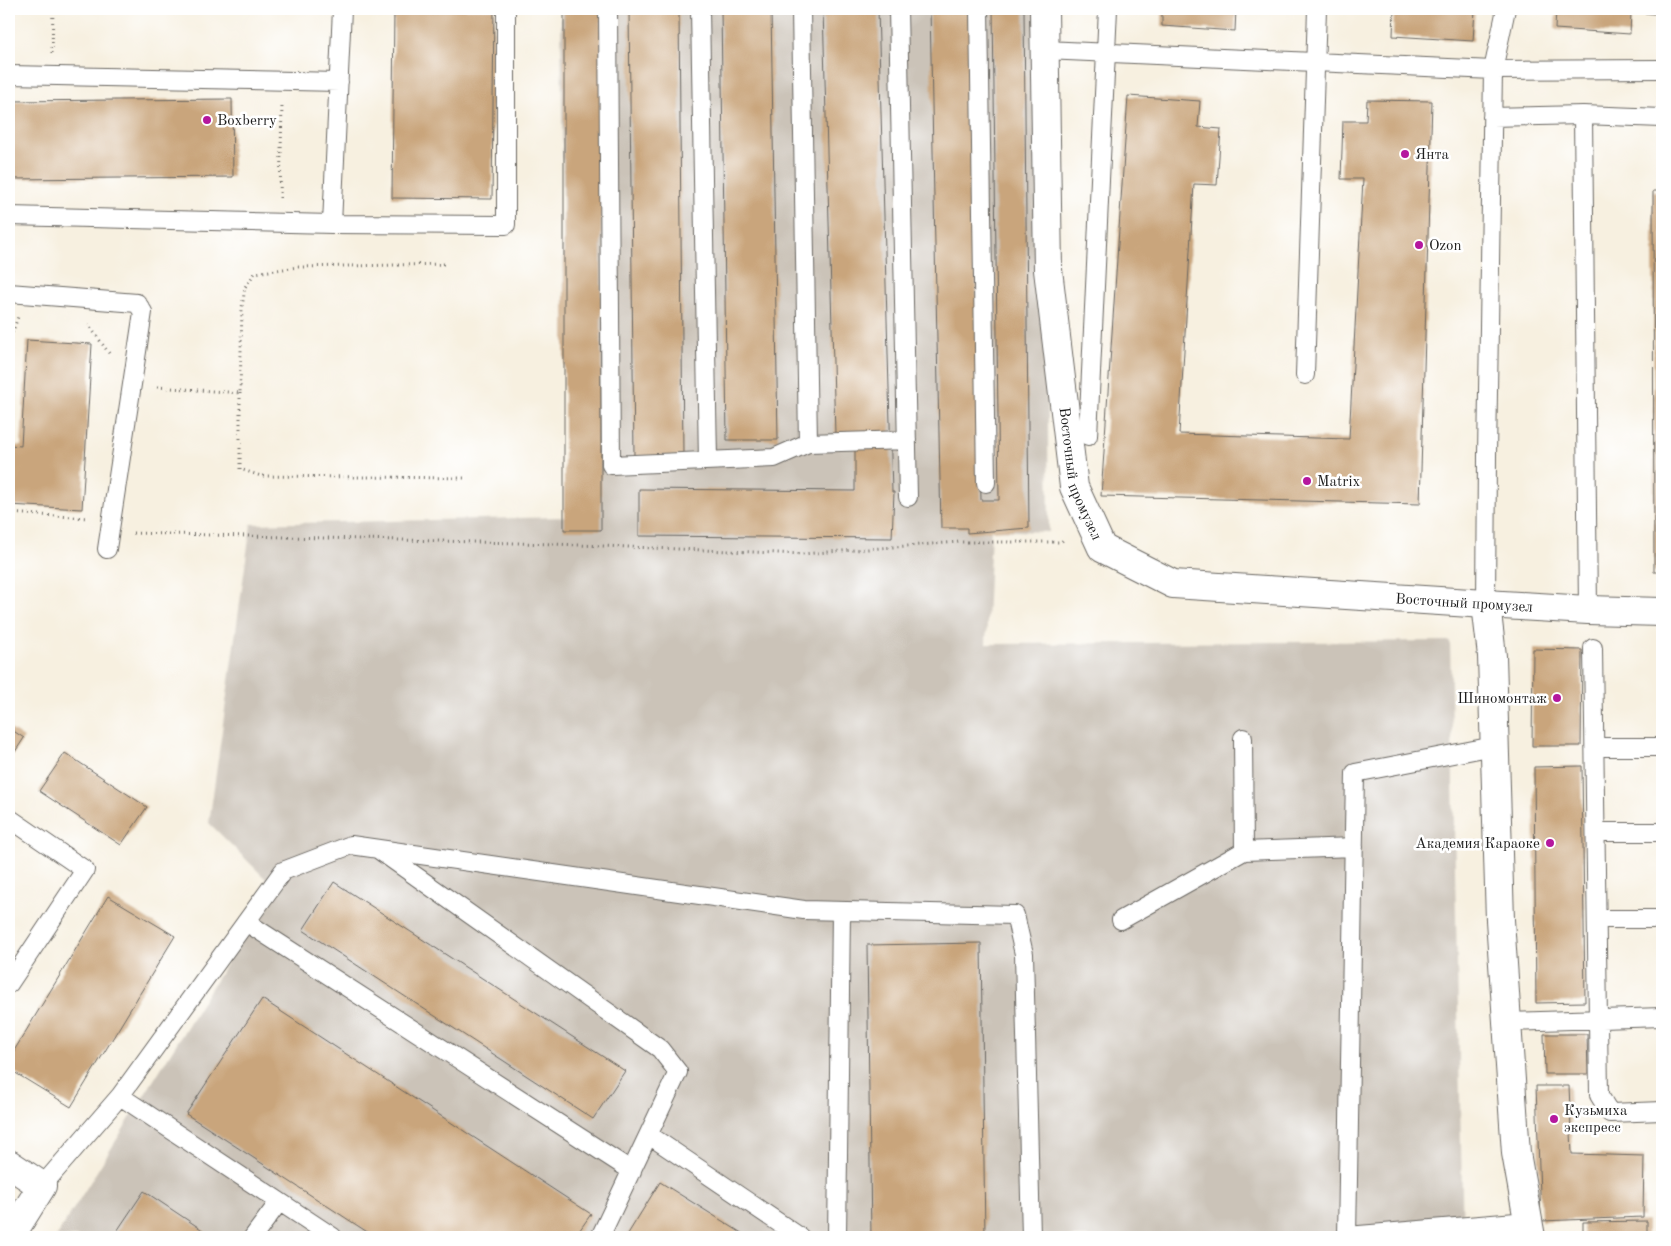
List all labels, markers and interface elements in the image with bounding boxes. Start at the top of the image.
marker: Boxberry [201,114,213,126]
place label: Boxberry [217,114,277,129]
marker: Янта [1399,148,1411,160]
place label: Янта [1415,148,1450,163]
marker: Ozon [1413,239,1425,251]
place label: Ozon [1429,239,1462,254]
street label: Восточный промузел [1055,406,1103,543]
marker: Matrix [1301,475,1313,487]
place label: Matrix [1317,475,1360,490]
street label: Восточный промузел [1395,592,1533,616]
place label: Шиномонтаж [1457,692,1547,707]
marker: Шиномонтаж [1551,692,1563,704]
place label: Академия Караоке [1415,837,1540,852]
marker: Академия Караоке [1544,837,1556,849]
place label: Кузьмиха экспресс [1564,1104,1628,1136]
marker: Кузьмиха экспресс [1548,1113,1560,1125]

